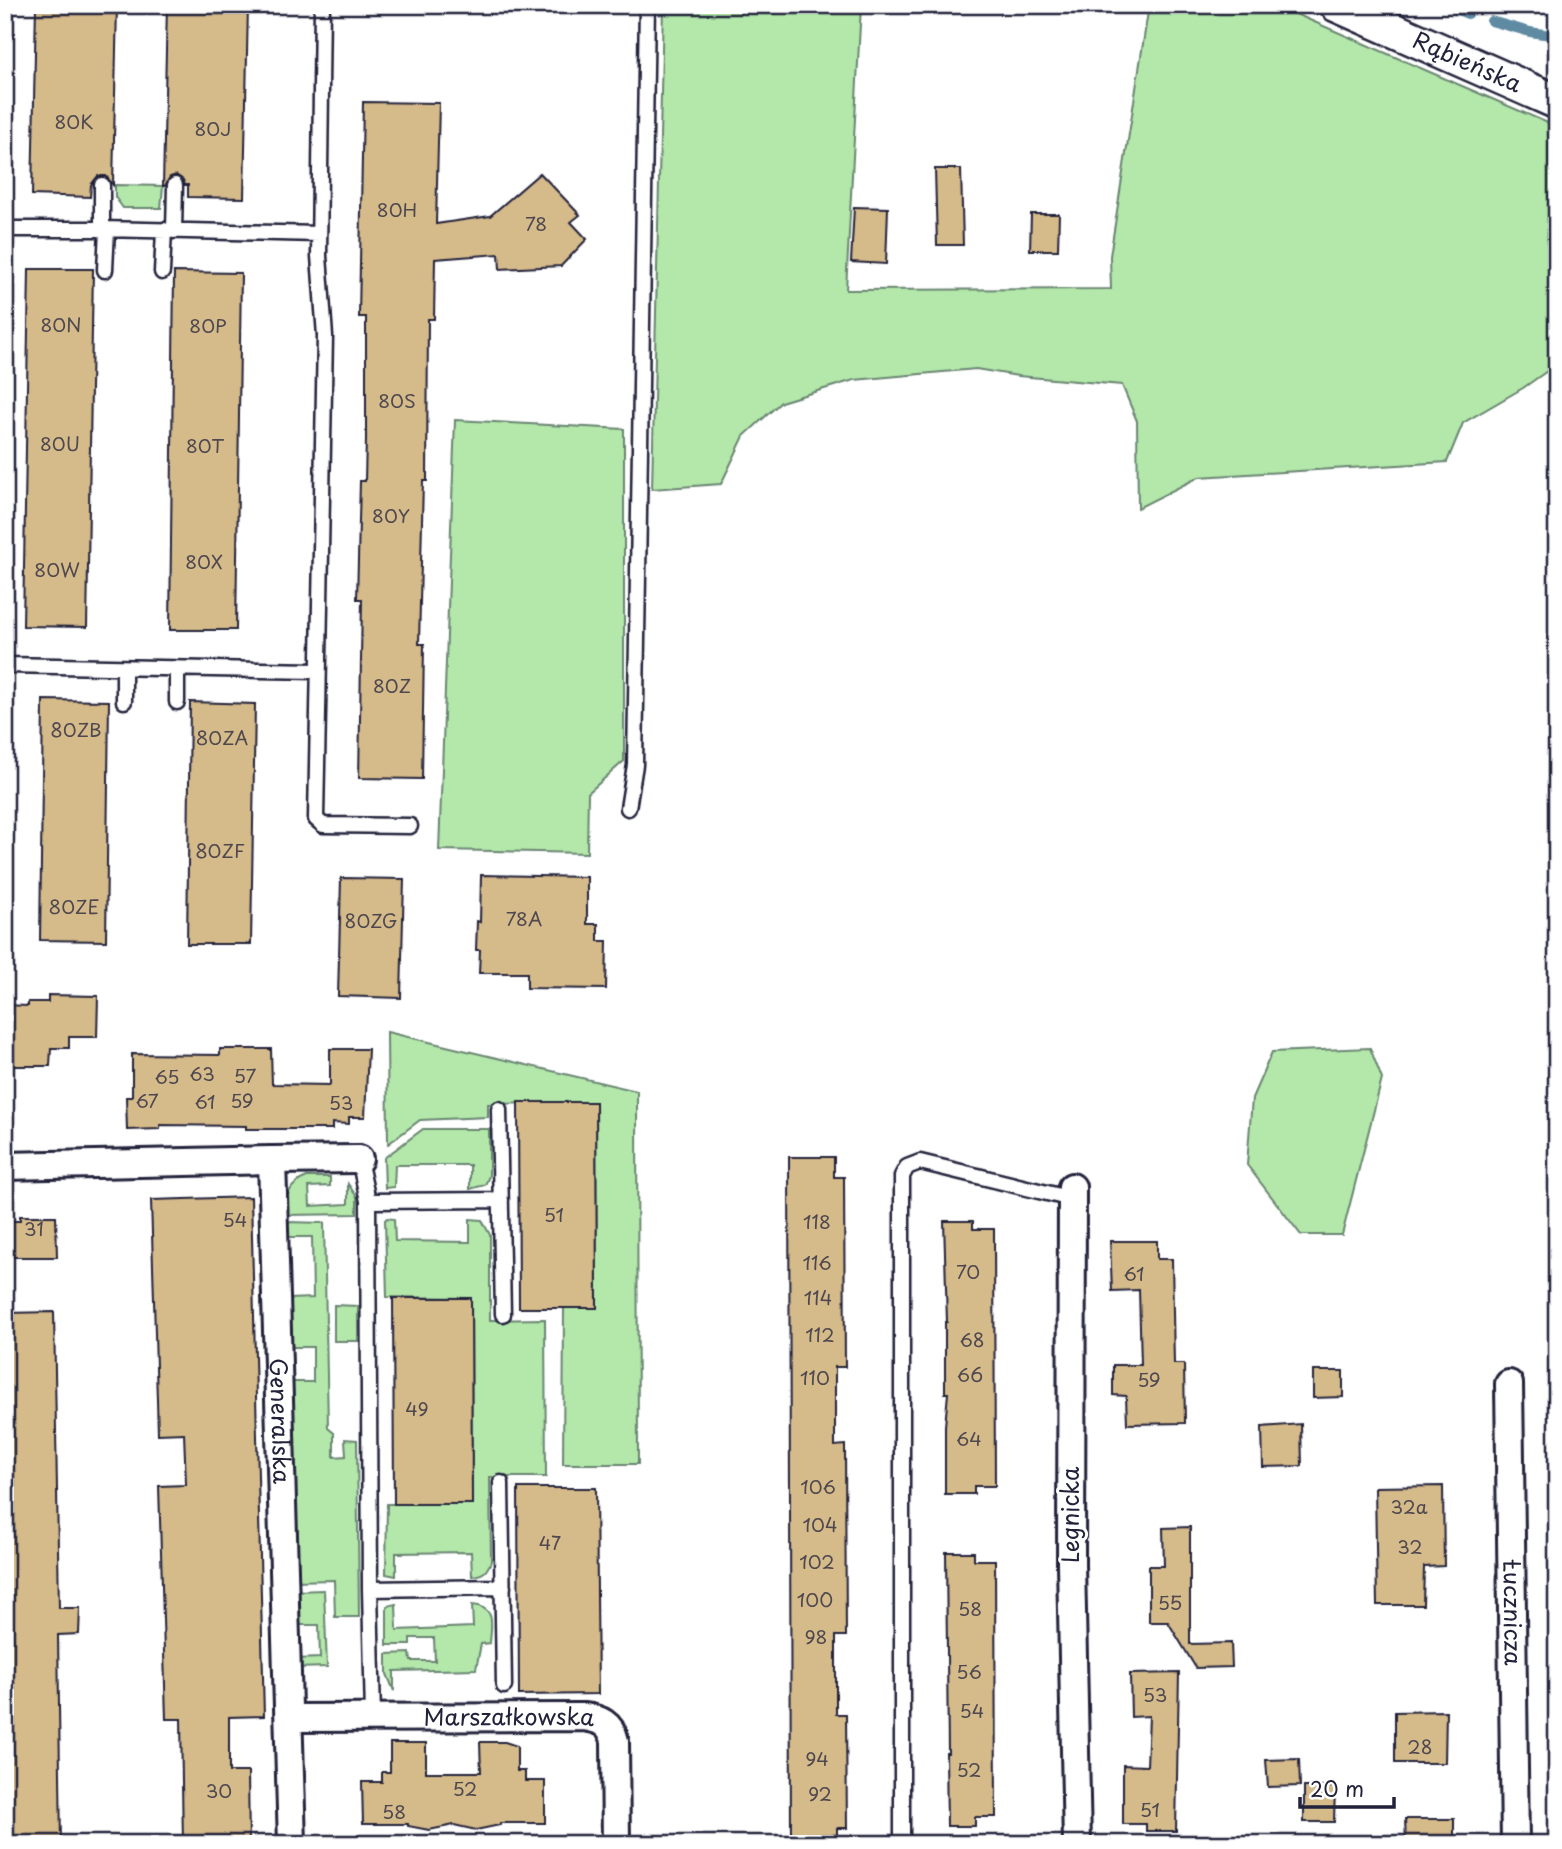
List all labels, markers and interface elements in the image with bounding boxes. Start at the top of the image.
street label: Rąbieńska [1407,22,1528,101]
house number: 80K [54,107,94,135]
house number: 80J [194,114,232,142]
house number: 80H [377,195,417,223]
house number: 78 [525,209,547,237]
house number: 80N [40,310,82,338]
house number: 80P [189,311,227,339]
house number: 80S [378,386,416,414]
house number: 80U [40,429,80,457]
house number: 80T [186,431,224,459]
house number: 80Y [372,501,410,529]
house number: 80X [185,547,223,575]
house number: 80W [34,555,80,583]
house number: 80Z [373,671,411,699]
house number: 80ZB [50,715,102,743]
house number: 80ZA [196,723,249,751]
house number: 80ZF [195,836,245,864]
house number: 80ZE [49,892,100,920]
house number: 78A [506,904,542,932]
house number: 80ZG [345,906,397,934]
house number: 63 [189,1059,215,1087]
house number: 57 [234,1061,257,1089]
house number: 65 [154,1062,180,1090]
house number: 67 [135,1086,159,1114]
house number: 59 [230,1086,254,1114]
house number: 61 [194,1087,216,1115]
house number: 53 [329,1088,353,1116]
house number: 51 [544,1200,564,1228]
house number: 54 [223,1205,247,1233]
house number: 118 [803,1207,831,1235]
house number: 31 [24,1214,44,1242]
house number: 116 [802,1248,832,1276]
house number: 70 [956,1257,980,1285]
house number: 61 [1123,1259,1145,1287]
house number: 114 [804,1283,832,1311]
house number: 112 [805,1320,835,1348]
house number: 68 [960,1325,984,1353]
street label: Generalska [262,1357,300,1485]
house number: 66 [957,1360,983,1388]
house number: 110 [800,1363,830,1391]
house number: 59 [1137,1365,1161,1393]
house number: 49 [405,1394,429,1422]
house number: 64 [956,1424,982,1452]
street label: Legnicka [1052,1466,1087,1563]
house number: 106 [800,1472,836,1500]
house number: 32a [1391,1492,1428,1520]
house number: 104 [803,1510,837,1538]
house number: 47 [539,1528,561,1556]
house number: 32 [1397,1532,1423,1560]
house number: 102 [799,1547,835,1575]
street label: Łucznicza [1495,1559,1532,1666]
house number: 100 [797,1585,833,1613]
house number: 55 [1158,1588,1182,1616]
house number: 58 [958,1594,982,1622]
house number: 98 [805,1622,828,1650]
house number: 56 [956,1657,982,1685]
house number: 53 [1143,1680,1167,1708]
house number: 54 [960,1696,984,1724]
street label: Marszałkowska [423,1698,598,1735]
house number: 28 [1407,1732,1433,1760]
house number: 94 [805,1744,829,1772]
house number: 52 [956,1755,982,1783]
scale bar [1300,1765,1394,1809]
text: 20 m [1310,1772,1364,1804]
house number: 52 [452,1774,478,1802]
house number: 30 [206,1776,232,1804]
house number: 92 [808,1779,832,1807]
house number: 51 [1140,1795,1160,1823]
house number: 58 [382,1797,406,1825]

